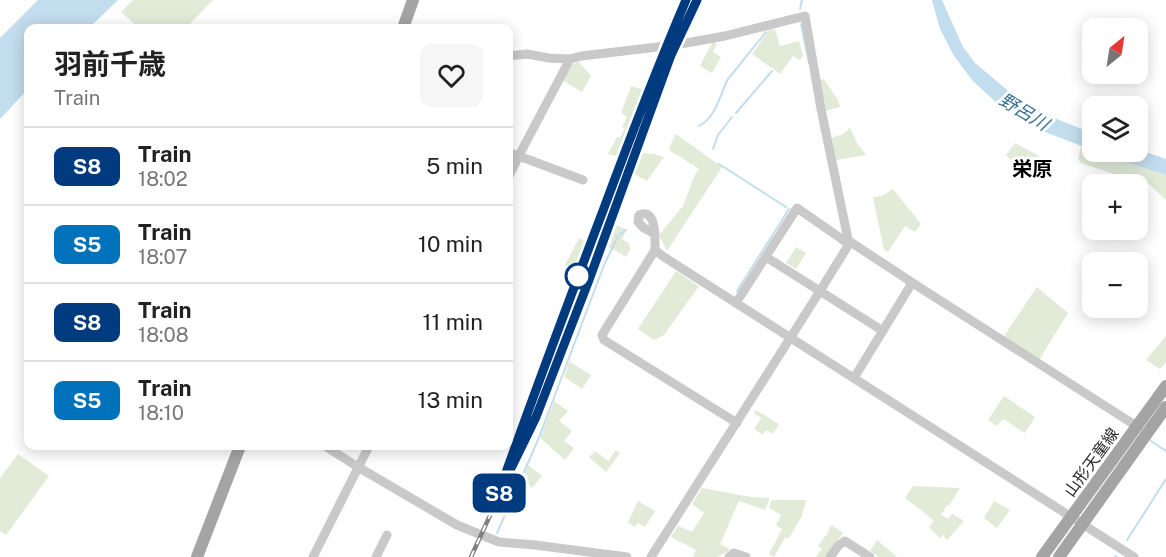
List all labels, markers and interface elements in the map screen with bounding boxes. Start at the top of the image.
north arrow [1082,18,1148,84]
map controls [1082,18,1148,318]
button: heart [420,44,483,107]
text: 羽前千歳 [54,47,166,80]
text: Train [54,86,100,110]
water label: 野呂川 [996,89,1055,136]
button: layers [1082,96,1148,162]
text: Train [138,141,191,167]
text: 5 min [426,153,483,179]
text: S8 [73,154,101,179]
district label: 栄原 [1012,157,1052,181]
text: 18:02 [138,167,188,191]
button: + [1082,174,1148,240]
text: Train [138,219,191,245]
text: 10 min [418,231,483,257]
text: S5 [73,232,101,257]
text: 18:07 [138,245,187,269]
button: − [1082,252,1148,318]
unlabelled marker [565,263,591,289]
text: Train [138,297,191,323]
text: 11 min [422,309,483,335]
text: S8 [73,310,101,335]
text: 18:08 [138,323,189,347]
text: Train [138,375,191,401]
text: 13 min [418,387,483,413]
text: S5 [73,388,101,413]
text: 18:10 [138,401,184,425]
street label: 山形天童線 [1060,424,1123,500]
line badge: S8 [472,474,526,512]
text: S8 [485,481,513,506]

